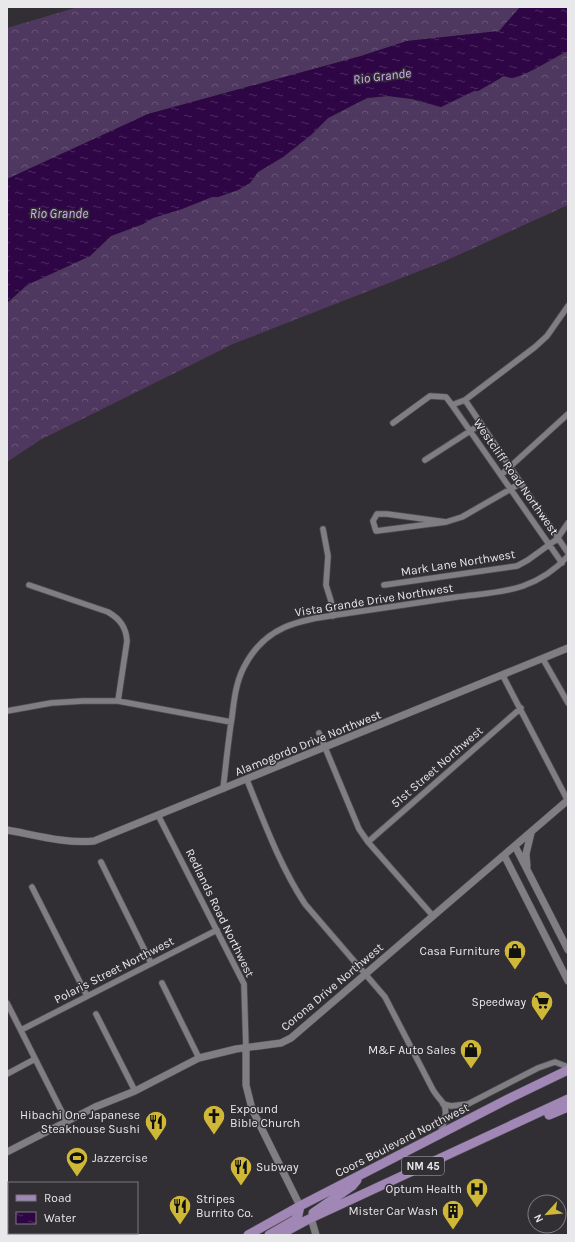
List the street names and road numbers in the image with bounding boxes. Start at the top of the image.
street label: Westcliff Road Northwest [471,416,562,538]
street label: Mark Lane Northwest [400,547,517,579]
street label: Vista Grande Drive Northwest [294,580,455,619]
street label: Alamogordo Drive Northwest [233,707,384,779]
street label: 51st Street Northwest [388,723,486,811]
street label: Redlands Road Northwest [183,847,257,980]
street label: Polaris Street Northwest [52,933,177,1006]
street label: Corona Drive Northwest [278,940,386,1034]
street label: Coors Boulevard Northwest [333,1100,472,1180]
road number: NM 45 [402,1157,444,1175]

